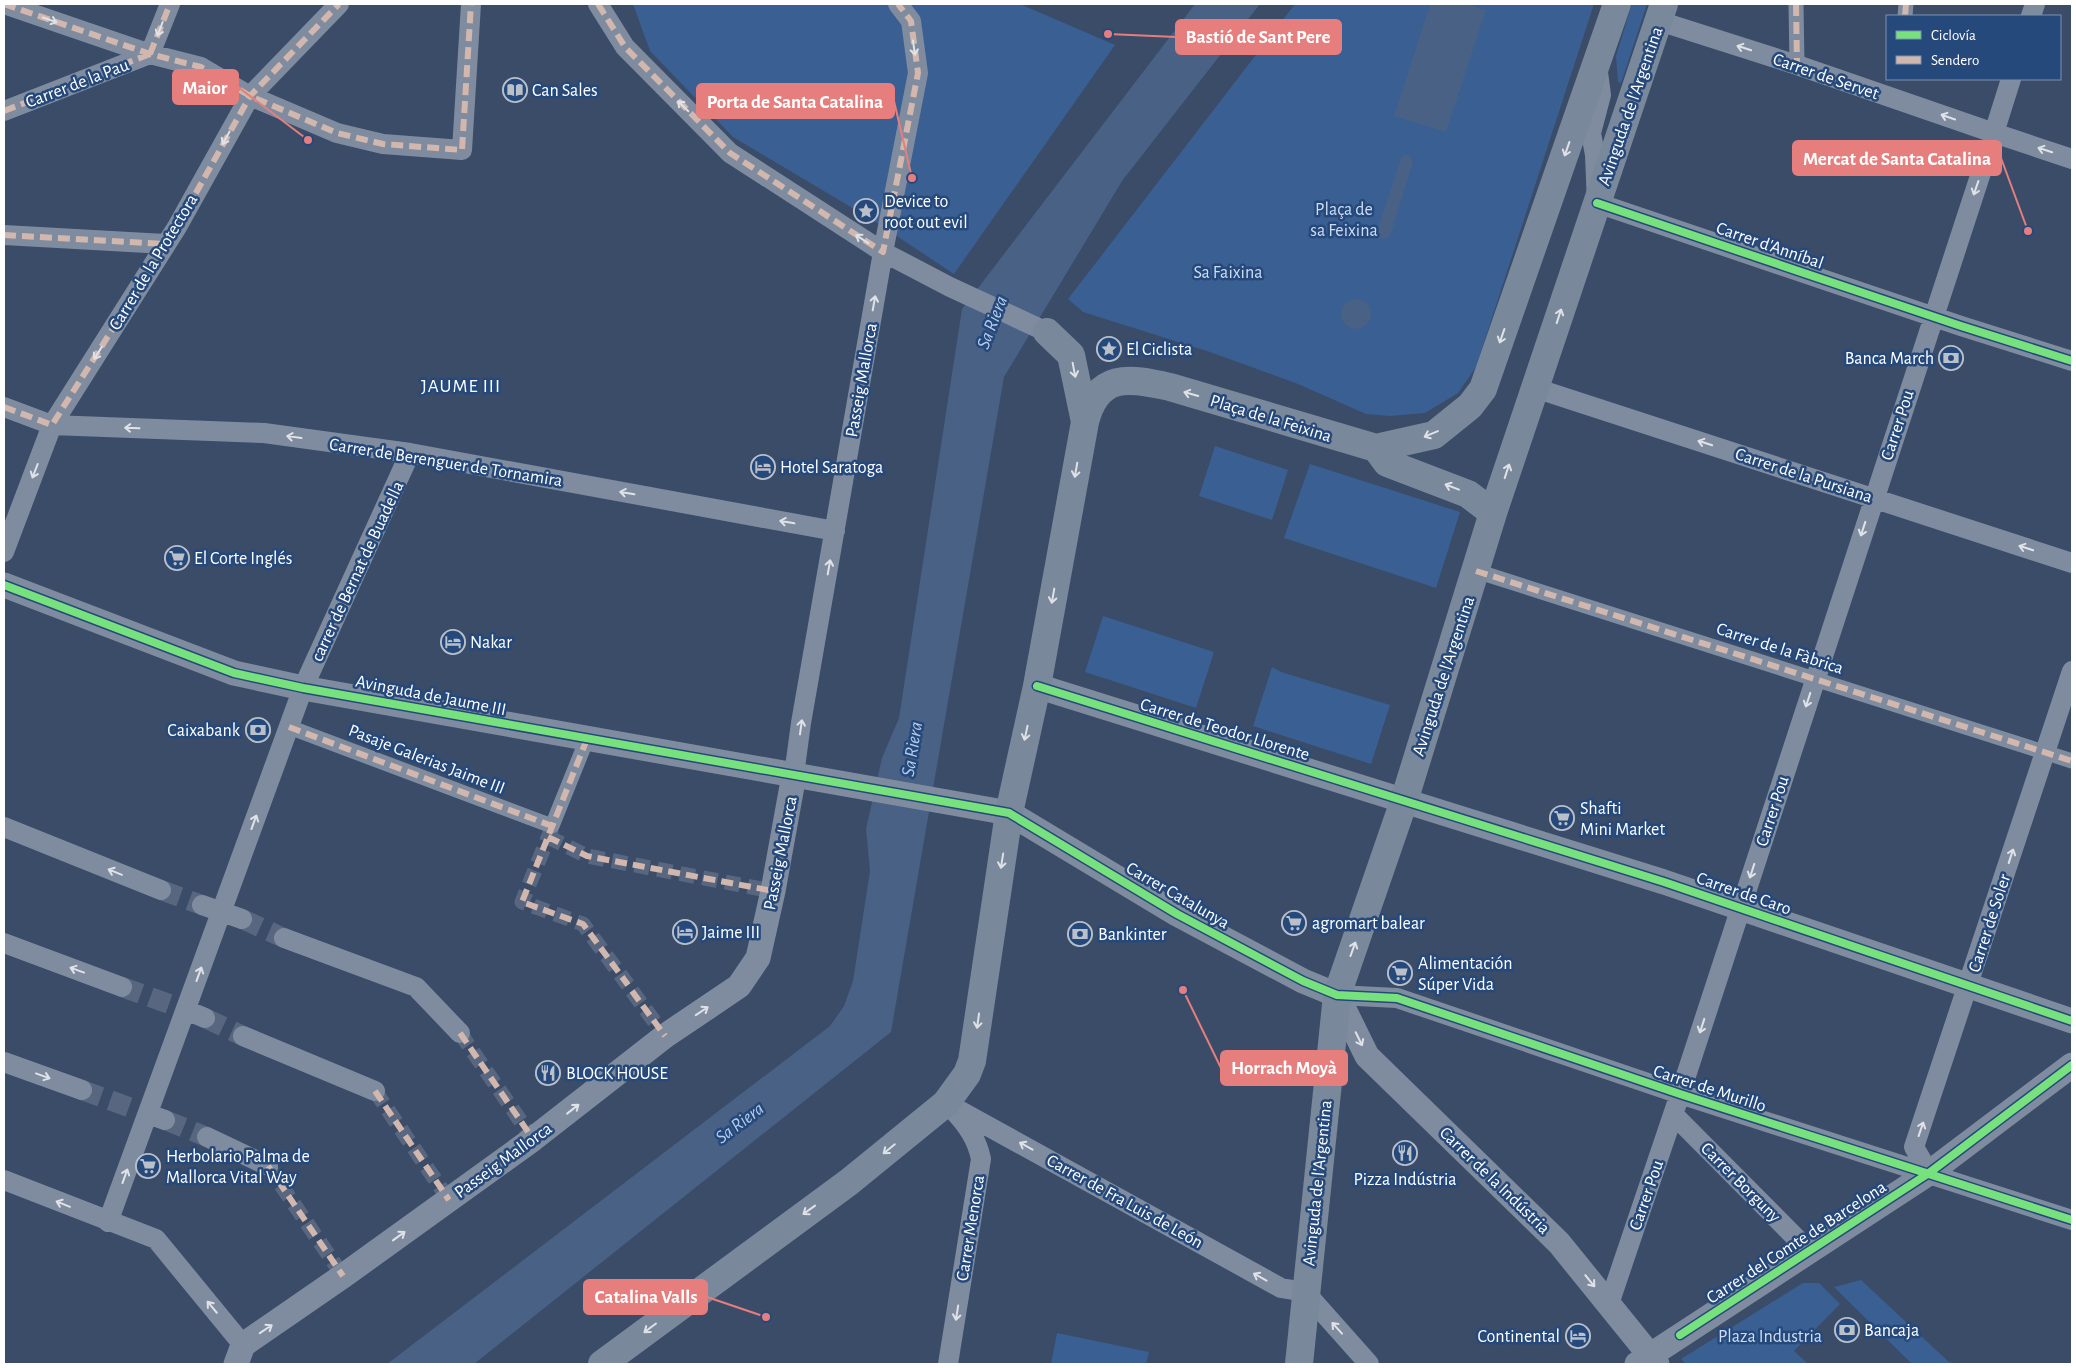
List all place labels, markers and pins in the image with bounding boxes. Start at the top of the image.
callout: Bastió de Sant Pere [1176,20,1341,54]
callout: Maior [173,70,238,104]
library icon: Can Sales [502,77,528,103]
place label: Can Sales [532,82,598,100]
callout: Porta de Santa Catalina [697,84,894,118]
callout: Mercat de Santa Catalina [1793,141,2001,175]
place label: Device to root out evil [884,193,968,232]
place icon: Device to root out evil [853,198,879,224]
place icon: El Ciclista [1096,336,1122,362]
place label: El Ciclista [1126,341,1192,359]
bank icon: Banca March [1938,345,1964,371]
place label: Banca March [1845,350,1934,368]
hotel icon: Hotel Saratoga [750,454,776,480]
place label: Hotel Saratoga [780,459,883,477]
supermarket icon: El Corte Inglés [164,545,190,571]
place label: El Corte Inglés [194,550,292,568]
hotel icon: Nakar [440,629,466,655]
place label: Nakar [470,634,512,652]
bank icon: Caixabank [245,717,271,743]
place label: Caixabank [167,722,241,740]
place label: Shafti Mini Market [1580,800,1665,839]
supermarket icon: Shafti Mini Market [1549,805,1575,831]
supermarket icon: agromart balear [1281,910,1307,936]
place label: agromart balear [1312,915,1425,933]
hotel icon: Jaime III [672,919,698,945]
bank icon: Bankinter [1067,921,1093,947]
place label: Jaime III [702,924,760,942]
place label: Bankinter [1098,926,1167,944]
place label: Alimentación Súper Vida [1418,955,1512,994]
supermarket icon: Alimentación Súper Vida [1387,960,1413,986]
callout: Horrach Moyà [1221,1051,1347,1085]
restaurant icon: BLOCK HOUSE [535,1060,561,1086]
place label: BLOCK HOUSE [566,1065,668,1083]
restaurant icon: Pizza Indústria [1392,1140,1418,1166]
place label: Herbolario Palma de Mallorca Vital Way [166,1148,310,1187]
supermarket icon: Herbolario Palma de Mallorca Vital Way [135,1153,161,1179]
place label: Pizza Indústria [1353,1171,1457,1189]
callout: Catalina Valls [584,1280,707,1314]
bank icon: Bancaja [1834,1317,1860,1343]
place label: Bancaja [1864,1322,1919,1340]
hotel icon: Continental [1565,1323,1591,1349]
place label: Continental [1478,1328,1560,1346]

